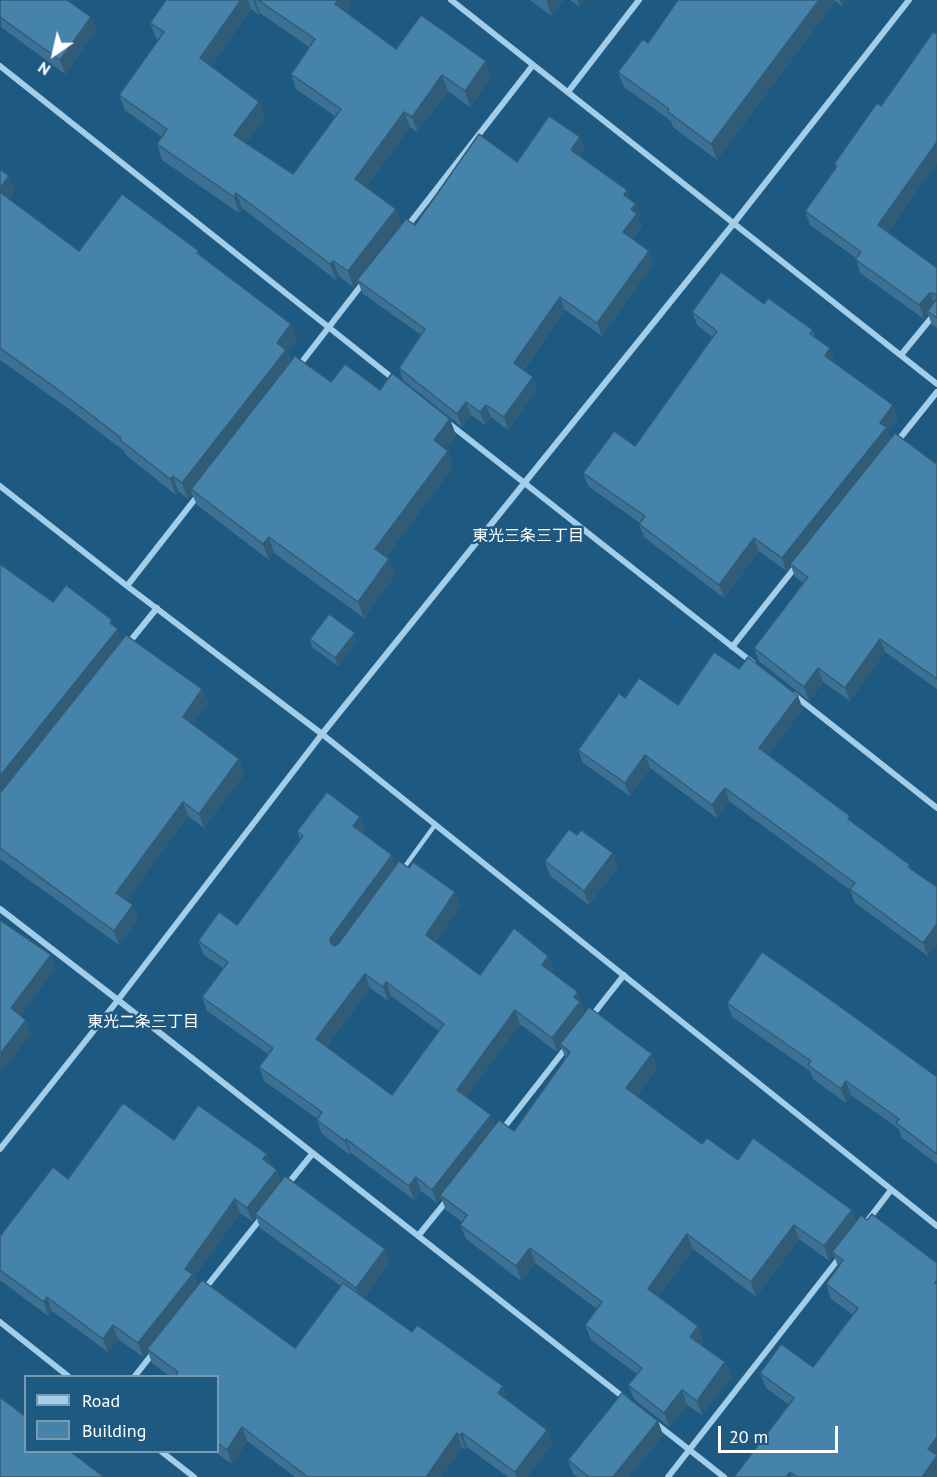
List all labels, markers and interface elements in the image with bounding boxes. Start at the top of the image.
north arrow [24,24,84,84]
text: N [34,58,54,80]
district label: 東光三条三丁目 [472,526,584,546]
district label: 東光二条三丁目 [87,1012,199,1032]
legend [24,1375,219,1453]
text: Road [82,1389,120,1412]
scale bar [721,1414,841,1452]
text: Building [82,1419,146,1442]
text: 20 m [729,1425,768,1448]

